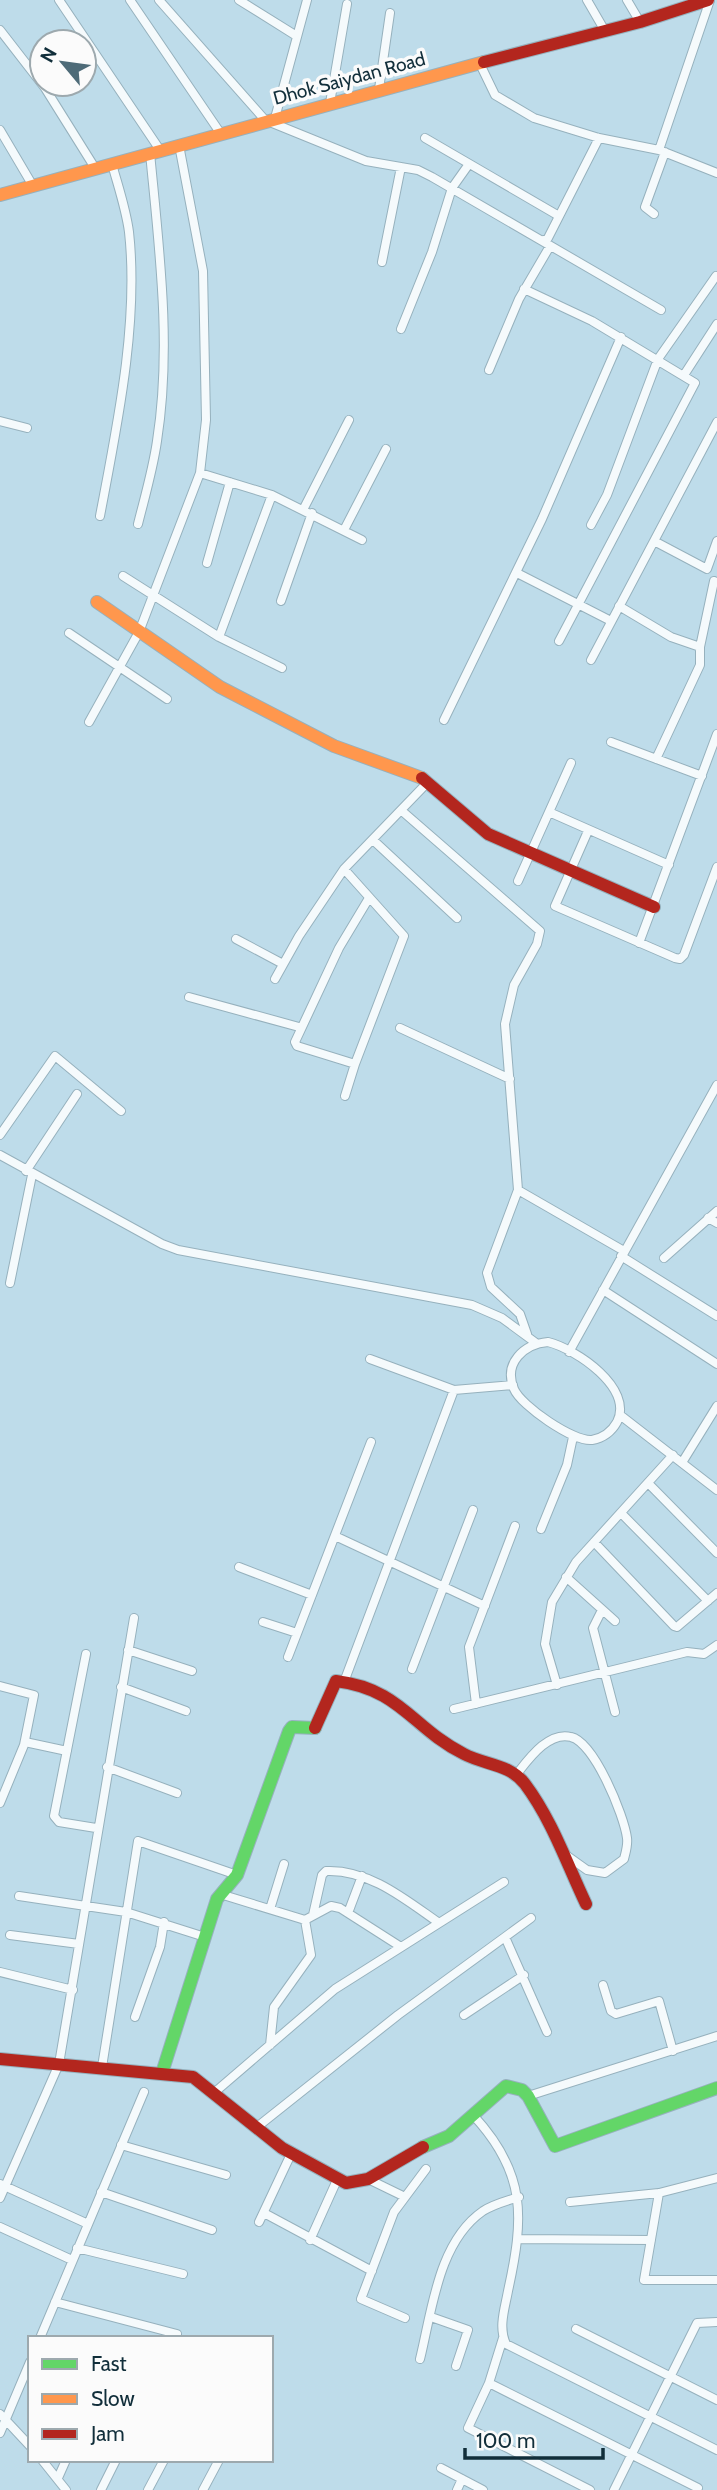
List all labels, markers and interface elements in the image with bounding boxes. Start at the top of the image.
north arrow [28,28,98,98]
text: N [35,44,62,66]
street label: Dhok Saiydan Road [271,47,428,110]
legend [28,2336,273,2462]
text: Fast [91,2351,127,2376]
text: Slow [91,2386,135,2411]
scale bar [465,2416,603,2460]
text: Jam [90,2421,125,2446]
text: 100 m [476,2428,535,2453]

